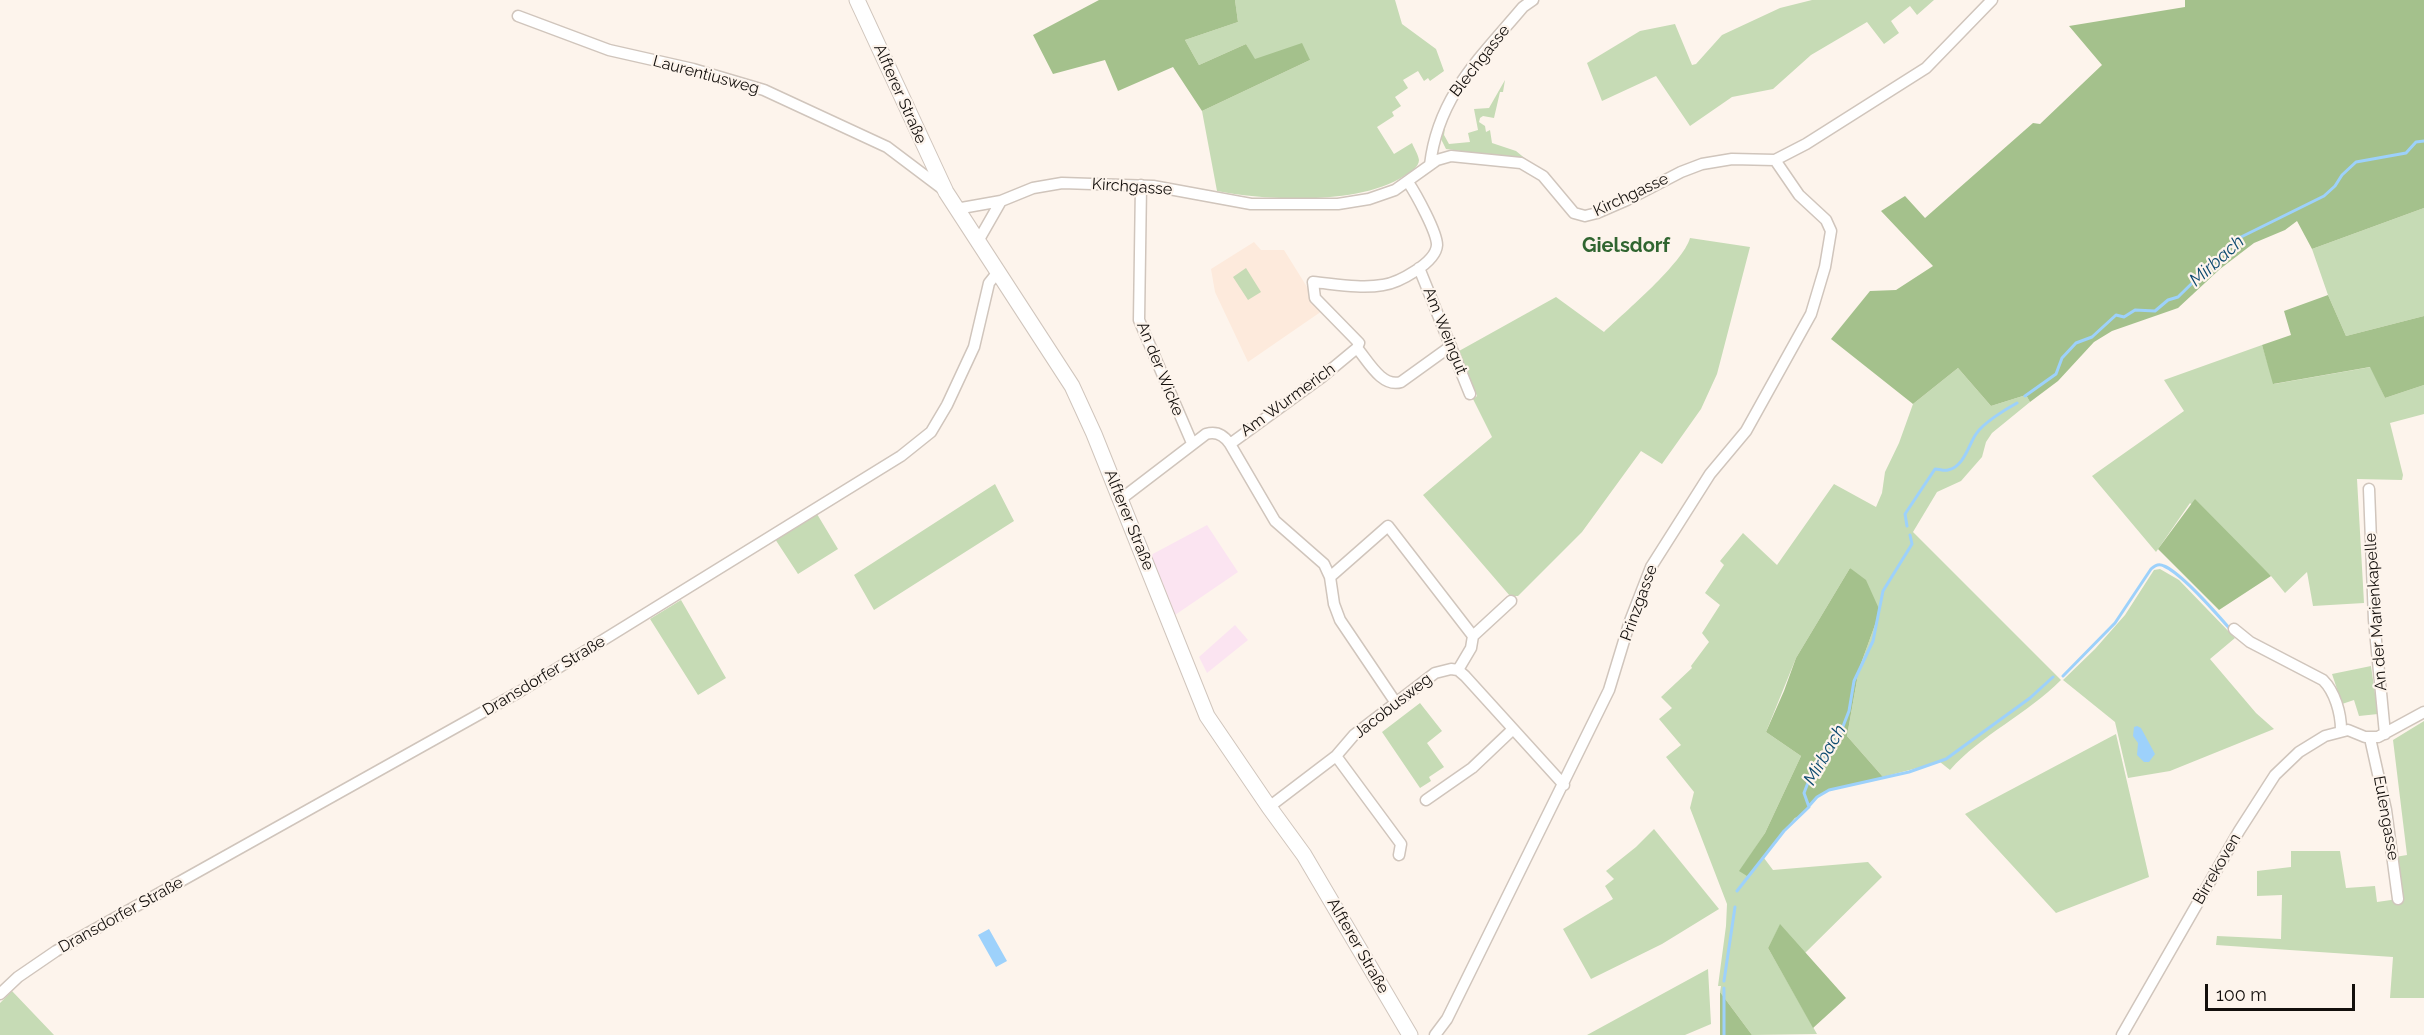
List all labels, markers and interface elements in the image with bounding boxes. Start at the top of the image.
street label: Blechgasse [1446,21,1514,101]
street label: Alfterer Straße [869,41,931,147]
street label: Laurentiusweg [651,52,761,98]
street label: Kirchgasse [1590,169,1672,221]
street label: Kirchgasse [1091,175,1173,199]
water label: Mirbach [2185,231,2249,291]
district label: Gielsdorf [1582,234,1670,258]
street label: Am Weingut [1419,285,1471,377]
street label: An der Wicke [1132,319,1188,419]
street label: Am Wurmerich [1237,359,1339,441]
street label: Alfterer Straße [1100,467,1158,573]
street label: An der Marienkapelle [2361,532,2391,692]
street label: Prinzgasse [1616,562,1662,644]
street label: Dransdorfer Straße [479,632,609,720]
street label: Jacobusweg [1350,670,1436,742]
water label: Mirbach [1799,721,1851,789]
street label: Eulengasse [2369,774,2403,862]
street label: Birrekoven [2189,830,2245,908]
street label: Dransdorfer Straße [55,873,187,957]
street label: Alfterer Straße [1323,895,1393,997]
scale bar [2208,972,2358,1010]
text: 100 m [2216,984,2267,1005]

